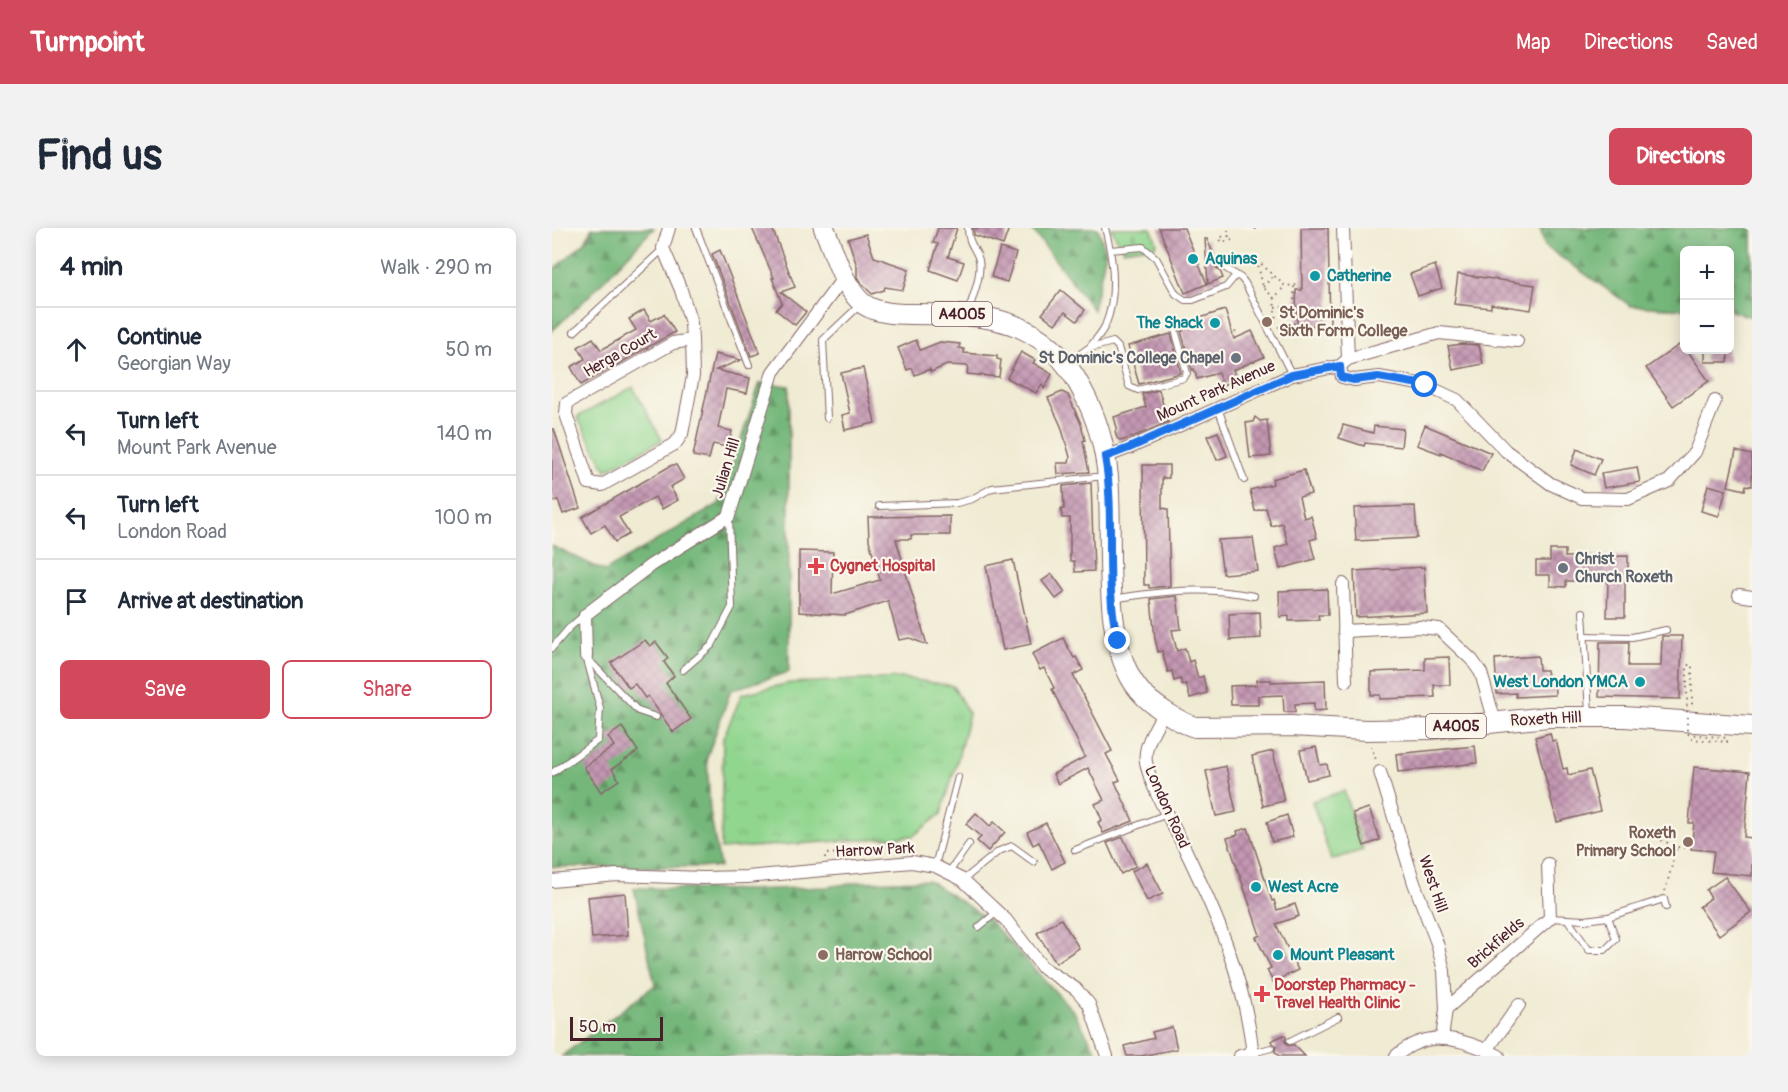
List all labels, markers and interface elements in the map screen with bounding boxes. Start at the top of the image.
text: Turnpoint [30,25,144,60]
text: Map [1516,29,1551,56]
text: Directions [1584,29,1673,56]
text: Saved [1706,29,1758,56]
button: Directions [1609,128,1752,185]
text: Find us [36,130,162,182]
map controls [1680,246,1734,354]
button: + [1680,246,1734,300]
place label: Aquinas [1205,249,1258,269]
text: 4 min [60,251,123,283]
marker: Aquinas [1186,252,1200,266]
text: Walk · 290 m [380,255,492,280]
place label: Catherine [1327,266,1392,286]
marker: Catherine [1308,269,1322,283]
button: − [1680,300,1734,354]
road number: A4005 [932,302,992,326]
place label: St Dominic's Sixth Form College [1279,303,1408,341]
place label: The Shack [1135,313,1203,333]
marker: St Dominic's Sixth Form College [1260,315,1274,329]
marker: The Shack [1208,316,1222,330]
text: Continue [117,323,201,351]
street label: Herga Court [580,324,660,382]
icon: ahead [60,333,93,366]
text: 50 m [445,337,492,362]
place label: St Dominic's College Chapel [1038,348,1224,368]
text: Georgian Way [117,351,231,376]
marker: St Dominic's College Chapel [1229,351,1243,365]
street label: Mount Park Avenue [1154,356,1278,426]
route start [1411,371,1437,397]
text: Turn left [117,407,199,435]
icon: left [60,417,93,450]
text: 140 m [437,421,492,446]
text: Mount Park Avenue [117,435,277,460]
street label: Julian Hill [707,435,745,501]
text: Turn left [117,491,199,519]
icon: left [60,501,93,534]
text: 100 m [435,505,492,530]
text: London Road [117,519,227,544]
place label: Christ Church Roxeth [1575,549,1673,587]
place label: Cygnet Hospital [830,556,936,576]
marker: Cygnet Hospital [807,557,825,575]
marker: Christ Church Roxeth [1556,561,1570,575]
icon: arrive [60,585,93,618]
text: Arrive at destination [117,587,303,615]
route end [1104,627,1130,653]
button: Save [60,660,270,719]
button: Share [282,660,492,719]
place label: West London YMCA [1493,672,1629,692]
marker: West London YMCA [1633,675,1647,689]
street label: Roxeth Hill [1510,707,1582,731]
road number: A4005 [1426,714,1486,738]
street label: London Road [1140,763,1194,851]
place label: Roxeth Primary School [1576,823,1676,861]
marker: Roxeth Primary School [1681,835,1695,849]
street label: Harrow Park [835,838,915,862]
street label: West Hill [1414,853,1452,915]
place label: West Acre [1268,877,1340,897]
marker: West Acre [1249,880,1263,894]
street label: Brickfields [1464,913,1528,973]
place label: Harrow School [835,945,933,965]
place label: Mount Pleasant [1290,945,1395,965]
marker: Harrow School [816,948,830,962]
marker: Mount Pleasant [1271,948,1285,962]
place label: Doorstep Pharmacy - Travel Health Clinic [1273,975,1416,1013]
marker: Doorstep Pharmacy - Travel Health Clinic [1255,987,1269,1001]
scale bar [570,1014,663,1042]
text: 50 m [579,1017,616,1037]

